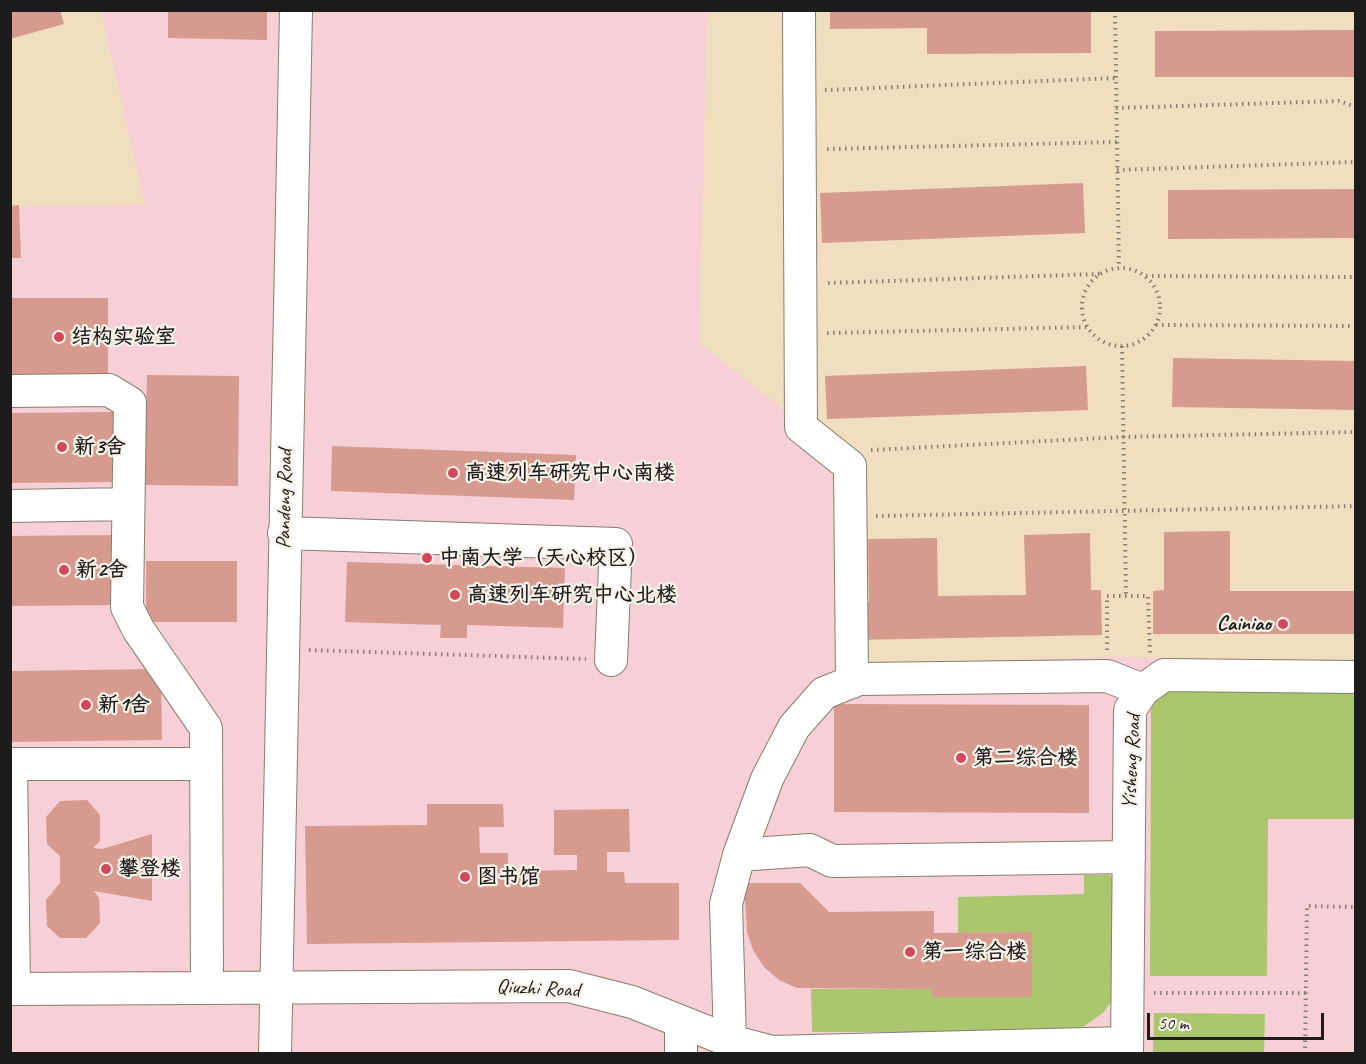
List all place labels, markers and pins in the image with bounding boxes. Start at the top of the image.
place label: 结构实验室 [71,324,176,350]
marker: 结构实验室 [52,330,66,344]
place label: 新3舍 [74,434,125,460]
marker: 新3舍 [55,440,69,454]
place label: 高速列车研究中心南楼 [465,460,675,486]
marker: 高速列车研究中心南楼 [446,466,460,480]
place label: 中南大学（天心校区） [439,545,649,571]
marker: 中南大学（天心校区） [420,551,434,565]
place label: 新2舍 [76,557,127,583]
marker: 新2舍 [57,563,71,577]
place label: 高速列车研究中心北楼 [467,582,677,608]
marker: 高速列车研究中心北楼 [448,588,462,602]
place label: Cainiao [1217,611,1271,637]
marker: Cainiao [1276,617,1290,631]
place label: 新1舍 [98,692,149,718]
marker: 新1舍 [79,698,93,712]
place label: 第二综合楼 [973,745,1078,771]
marker: 第二综合楼 [954,751,968,765]
place label: 攀登楼 [118,856,181,882]
marker: 攀登楼 [99,862,113,876]
place label: 图书馆 [477,864,540,890]
marker: 图书馆 [458,870,472,884]
place label: 第一综合楼 [922,939,1027,965]
marker: 第一综合楼 [903,945,917,959]

